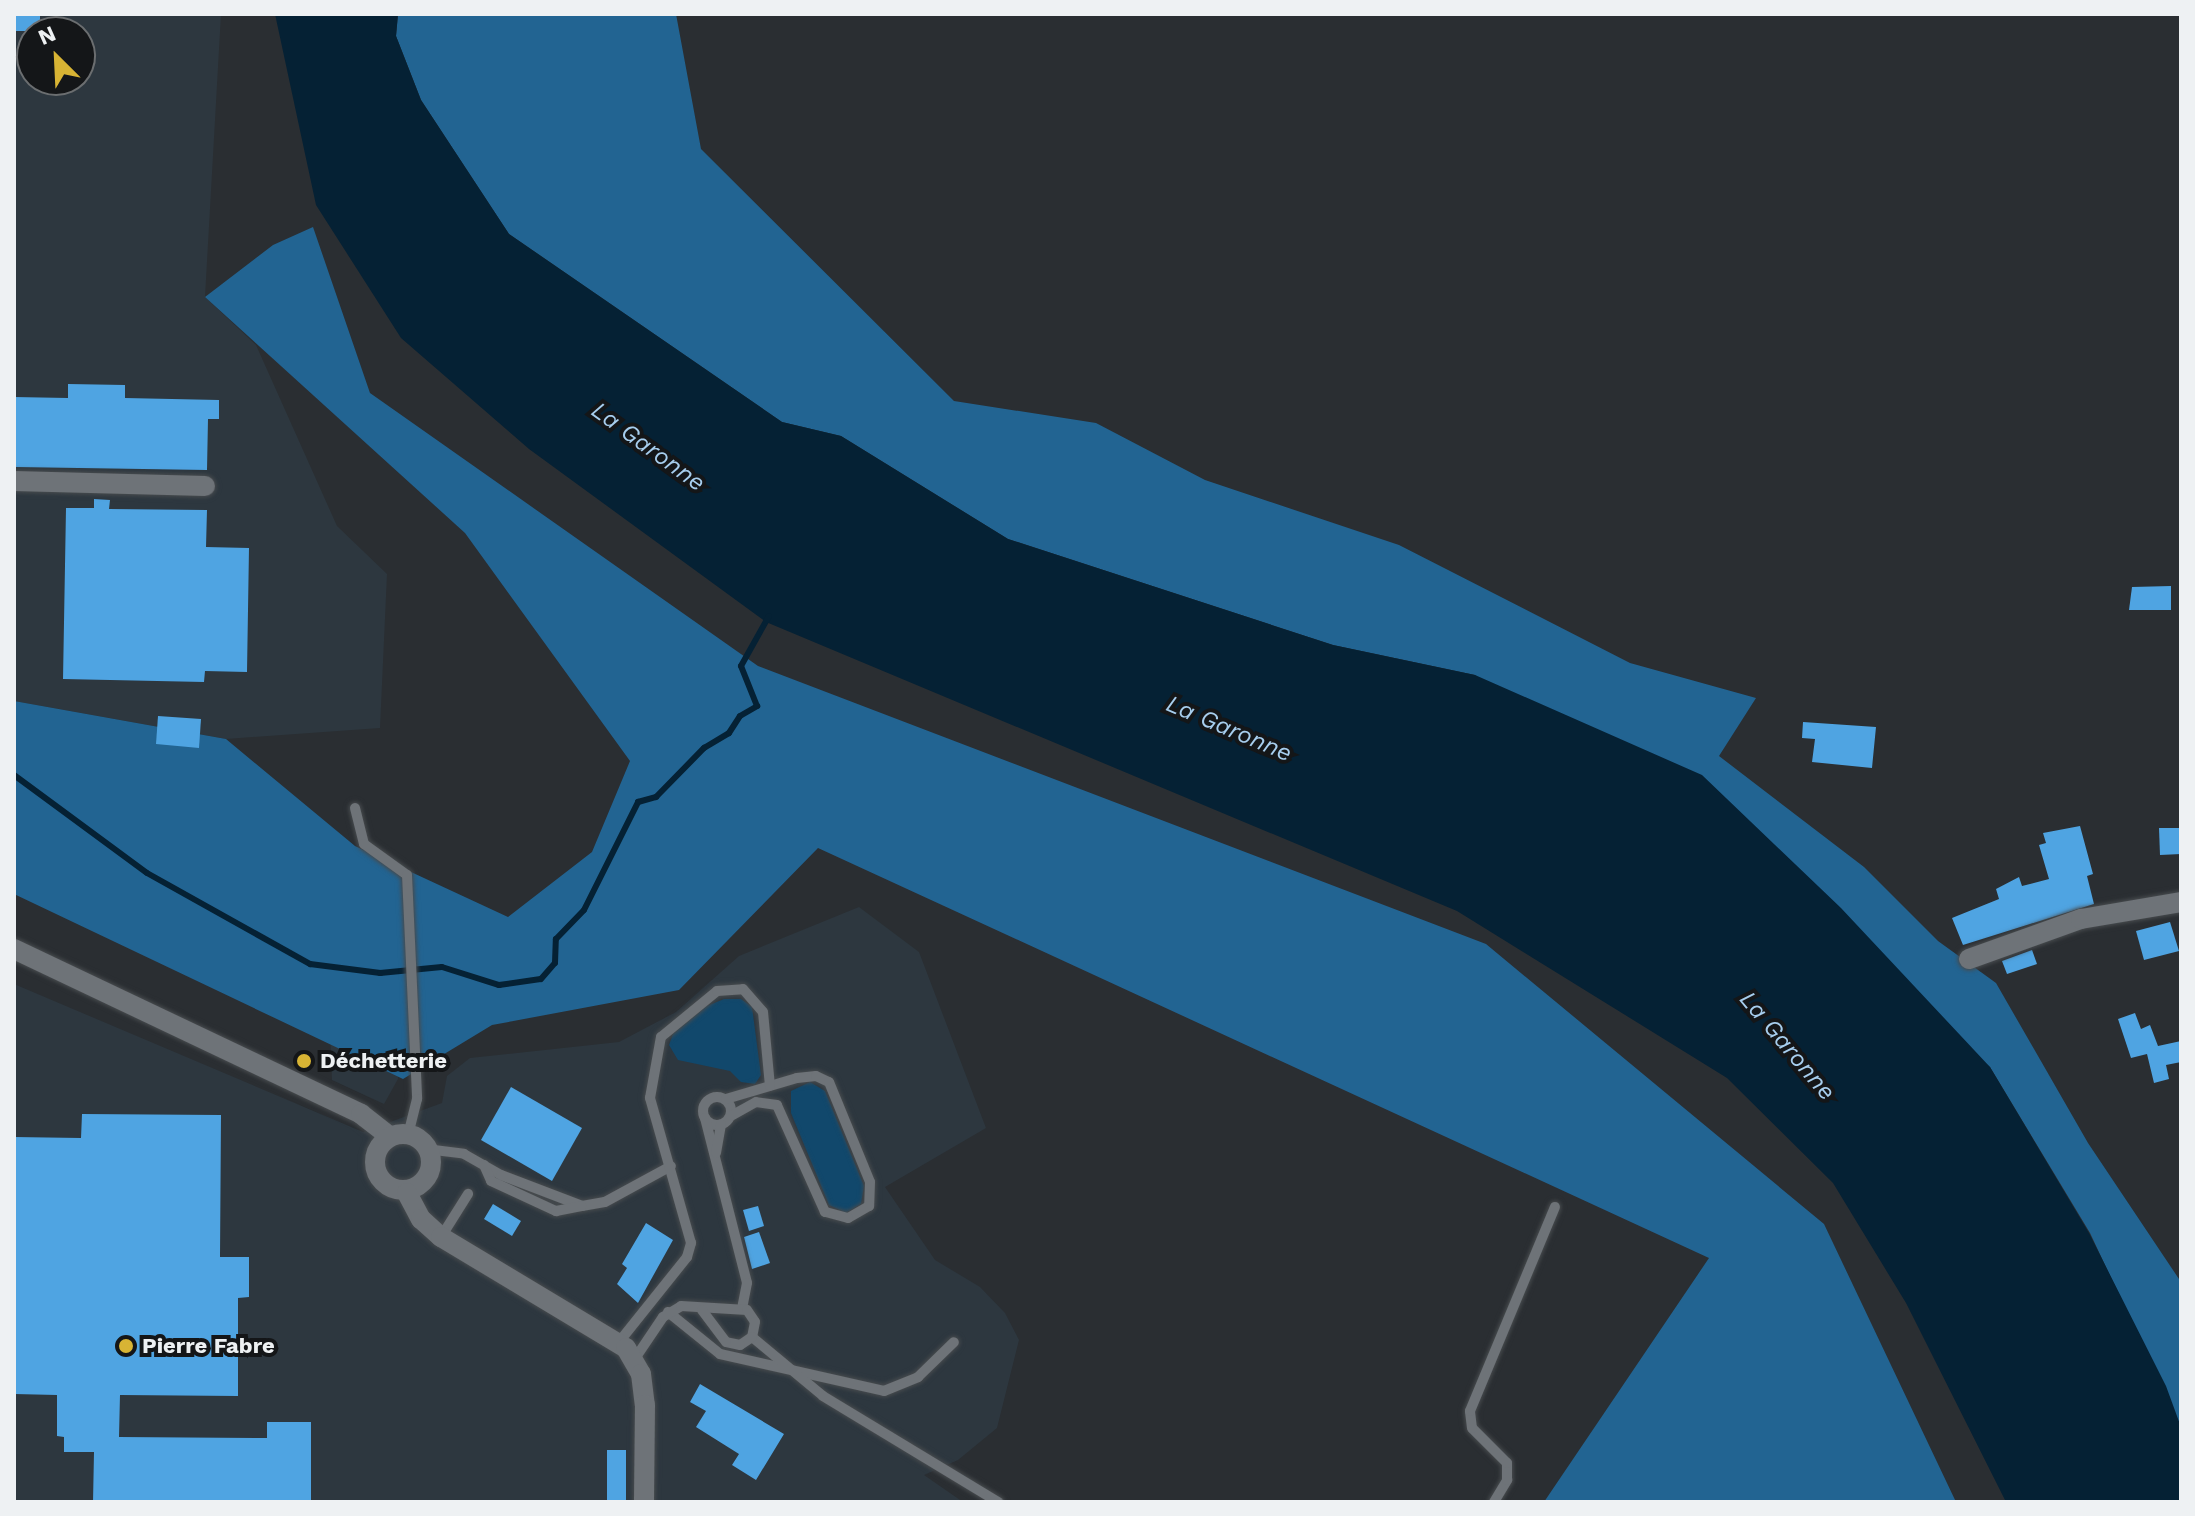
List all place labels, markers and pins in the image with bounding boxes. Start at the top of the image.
place label: Déchetterie [320,1048,447,1074]
marker: Déchetterie [295,1052,313,1070]
place label: Pierre Fabre [142,1333,275,1359]
marker: Pierre Fabre [117,1337,135,1355]

